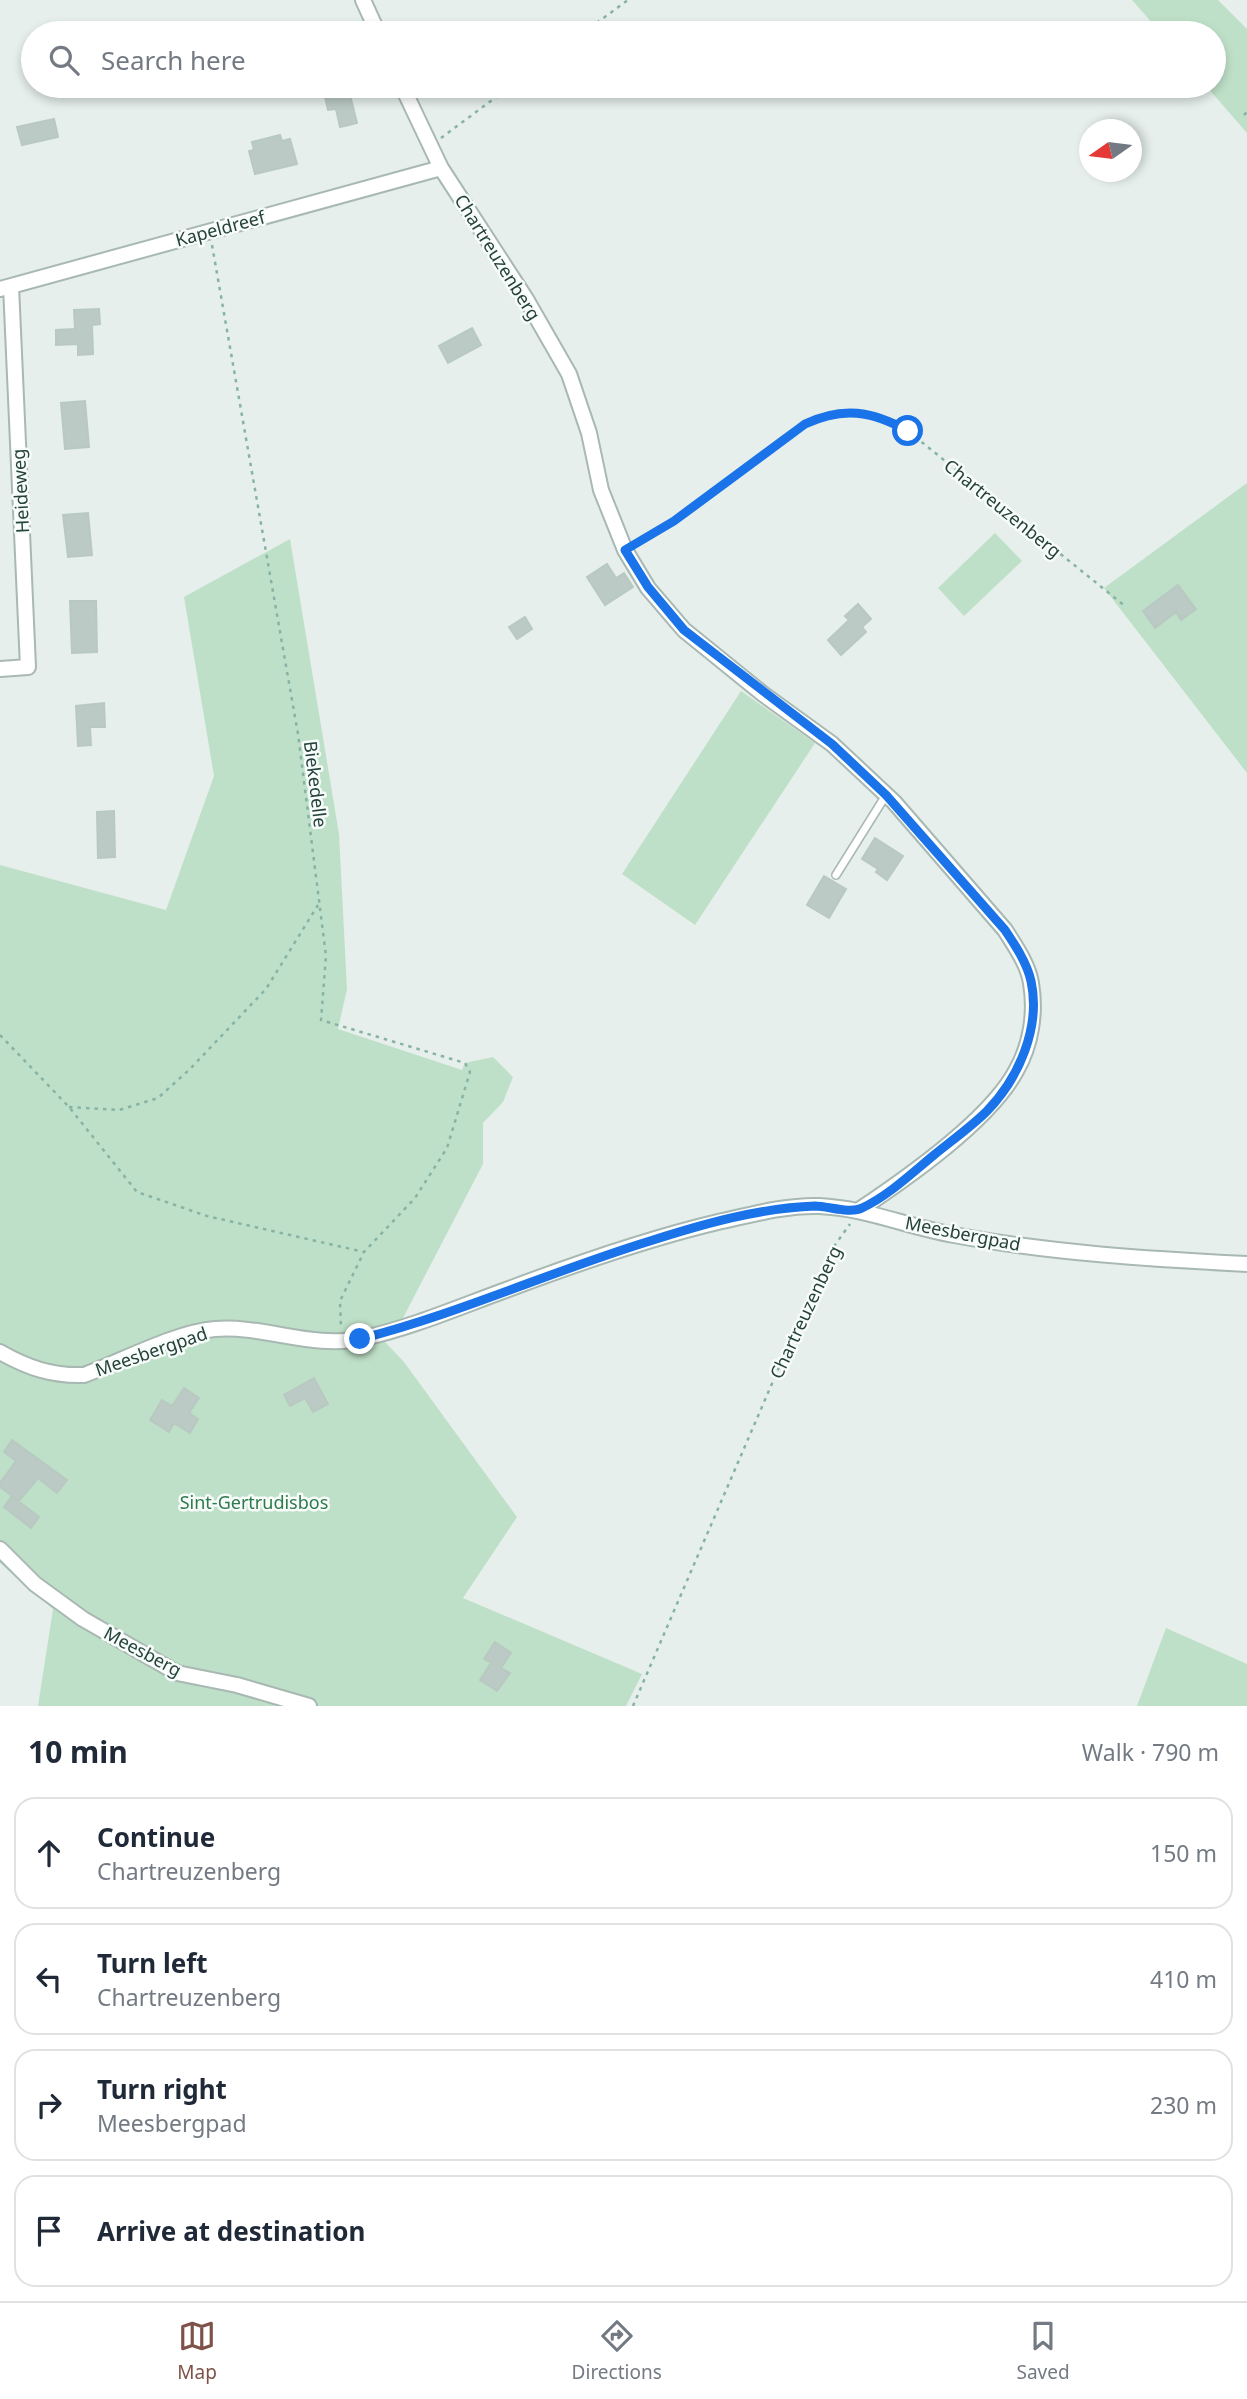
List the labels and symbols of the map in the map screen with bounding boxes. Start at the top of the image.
north arrow [1079,119,1142,182]
street label: Chartreuzenberg [450,190,546,324]
street label: Kapeldreef [173,204,268,251]
route start [892,415,923,446]
street label: Heideweg [6,448,34,534]
street label: Chartreuzenberg [939,453,1067,563]
street label: Biekedelle [299,739,333,829]
street label: Meesbergpad [903,1210,1023,1256]
street label: Chartreuzenberg [764,1242,846,1382]
street label: Meesbergpad [92,1321,210,1381]
route end [344,1323,375,1354]
park label: Sint-Gertrudisbos [180,1490,328,1514]
street label: Meesberg [100,1620,186,1682]

